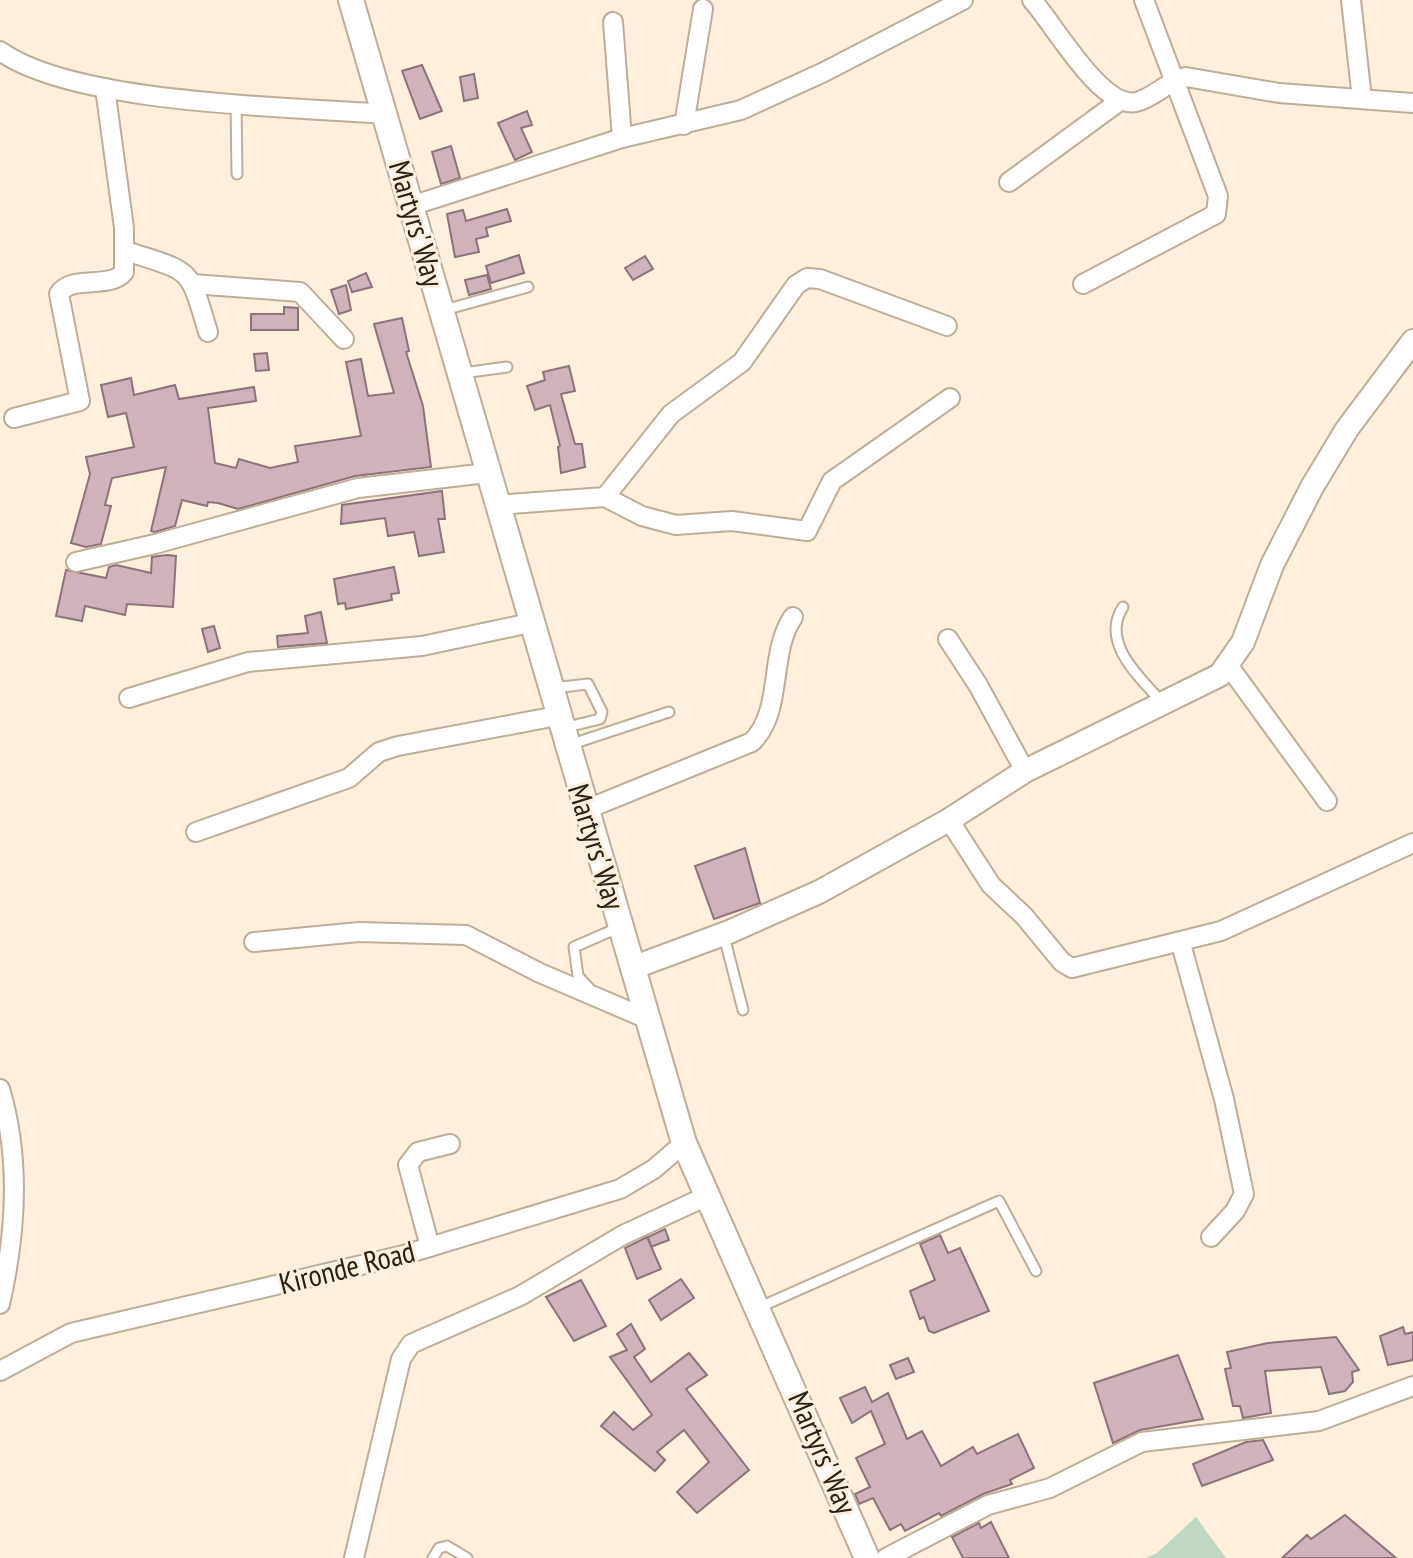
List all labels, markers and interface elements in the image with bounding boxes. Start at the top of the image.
street label: Martyrs' Way [381,156,454,292]
street label: Martyrs' Way [560,779,635,915]
street label: Kironde Road [275,1231,419,1302]
street label: Martyrs' Way [780,1385,867,1520]

